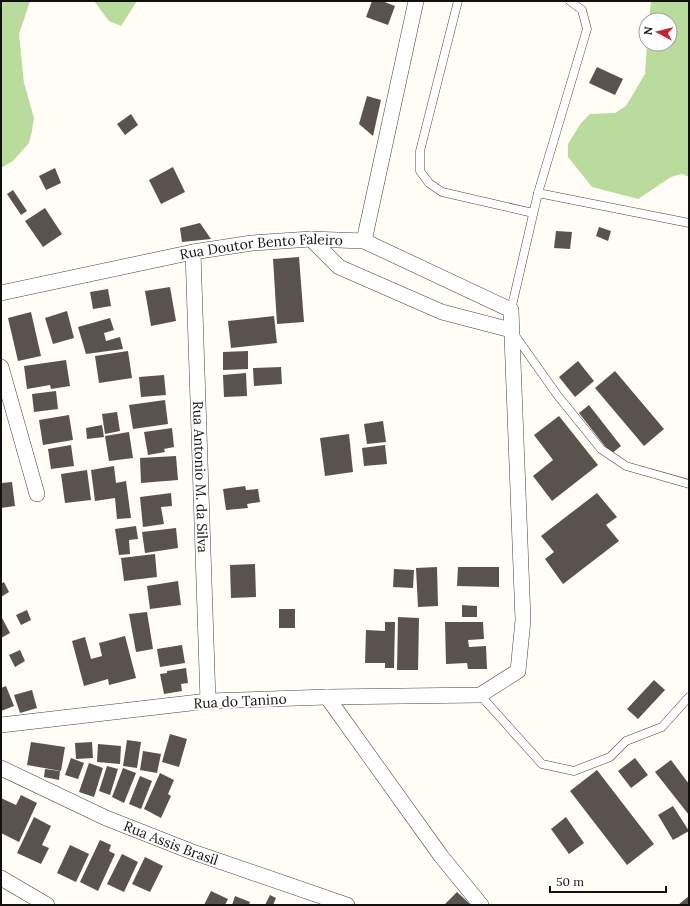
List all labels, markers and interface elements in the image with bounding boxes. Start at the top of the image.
north arrow [638,12,678,52]
text: N [641,25,656,36]
street label: Rua Doutor Bento Faleiro [178,230,343,264]
street label: Rua Antonio M. da Silva [189,401,212,553]
street label: Rua do Tanino [193,690,287,712]
street label: Rua Assis Brasil [121,817,221,869]
scale bar [550,868,666,894]
text: 50 m [556,874,584,889]

